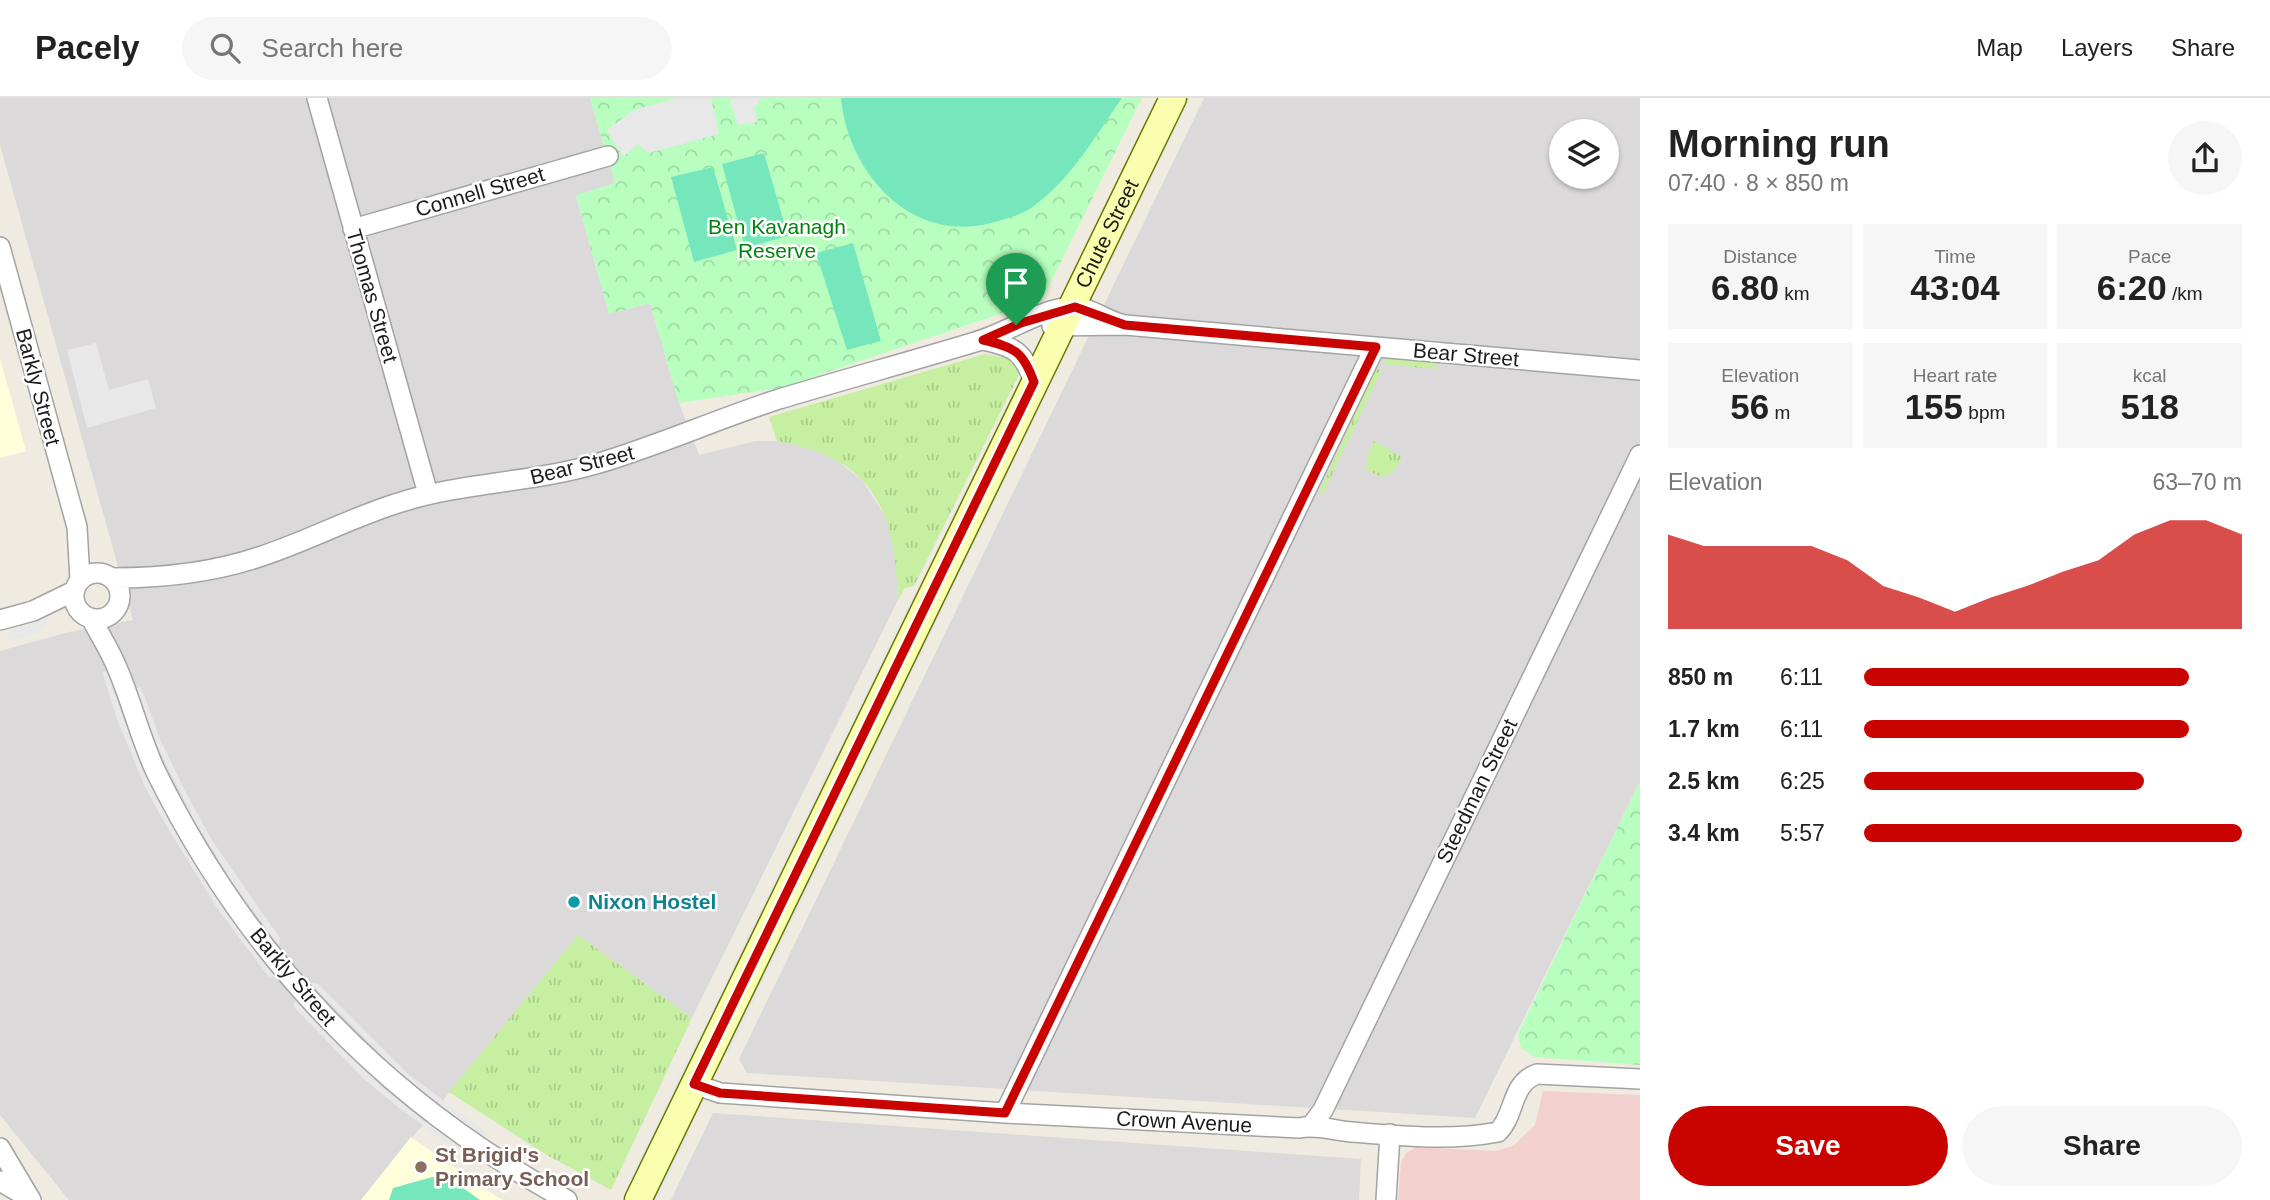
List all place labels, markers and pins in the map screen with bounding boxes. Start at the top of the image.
pin [986,253,1046,325]
place label: Nixon Hostel [588,890,716,913]
marker: Nixon Hostel [566,894,582,910]
place label: St Brigid's Primary School [435,1143,589,1190]
marker: St Brigid's Primary School [413,1159,429,1175]

